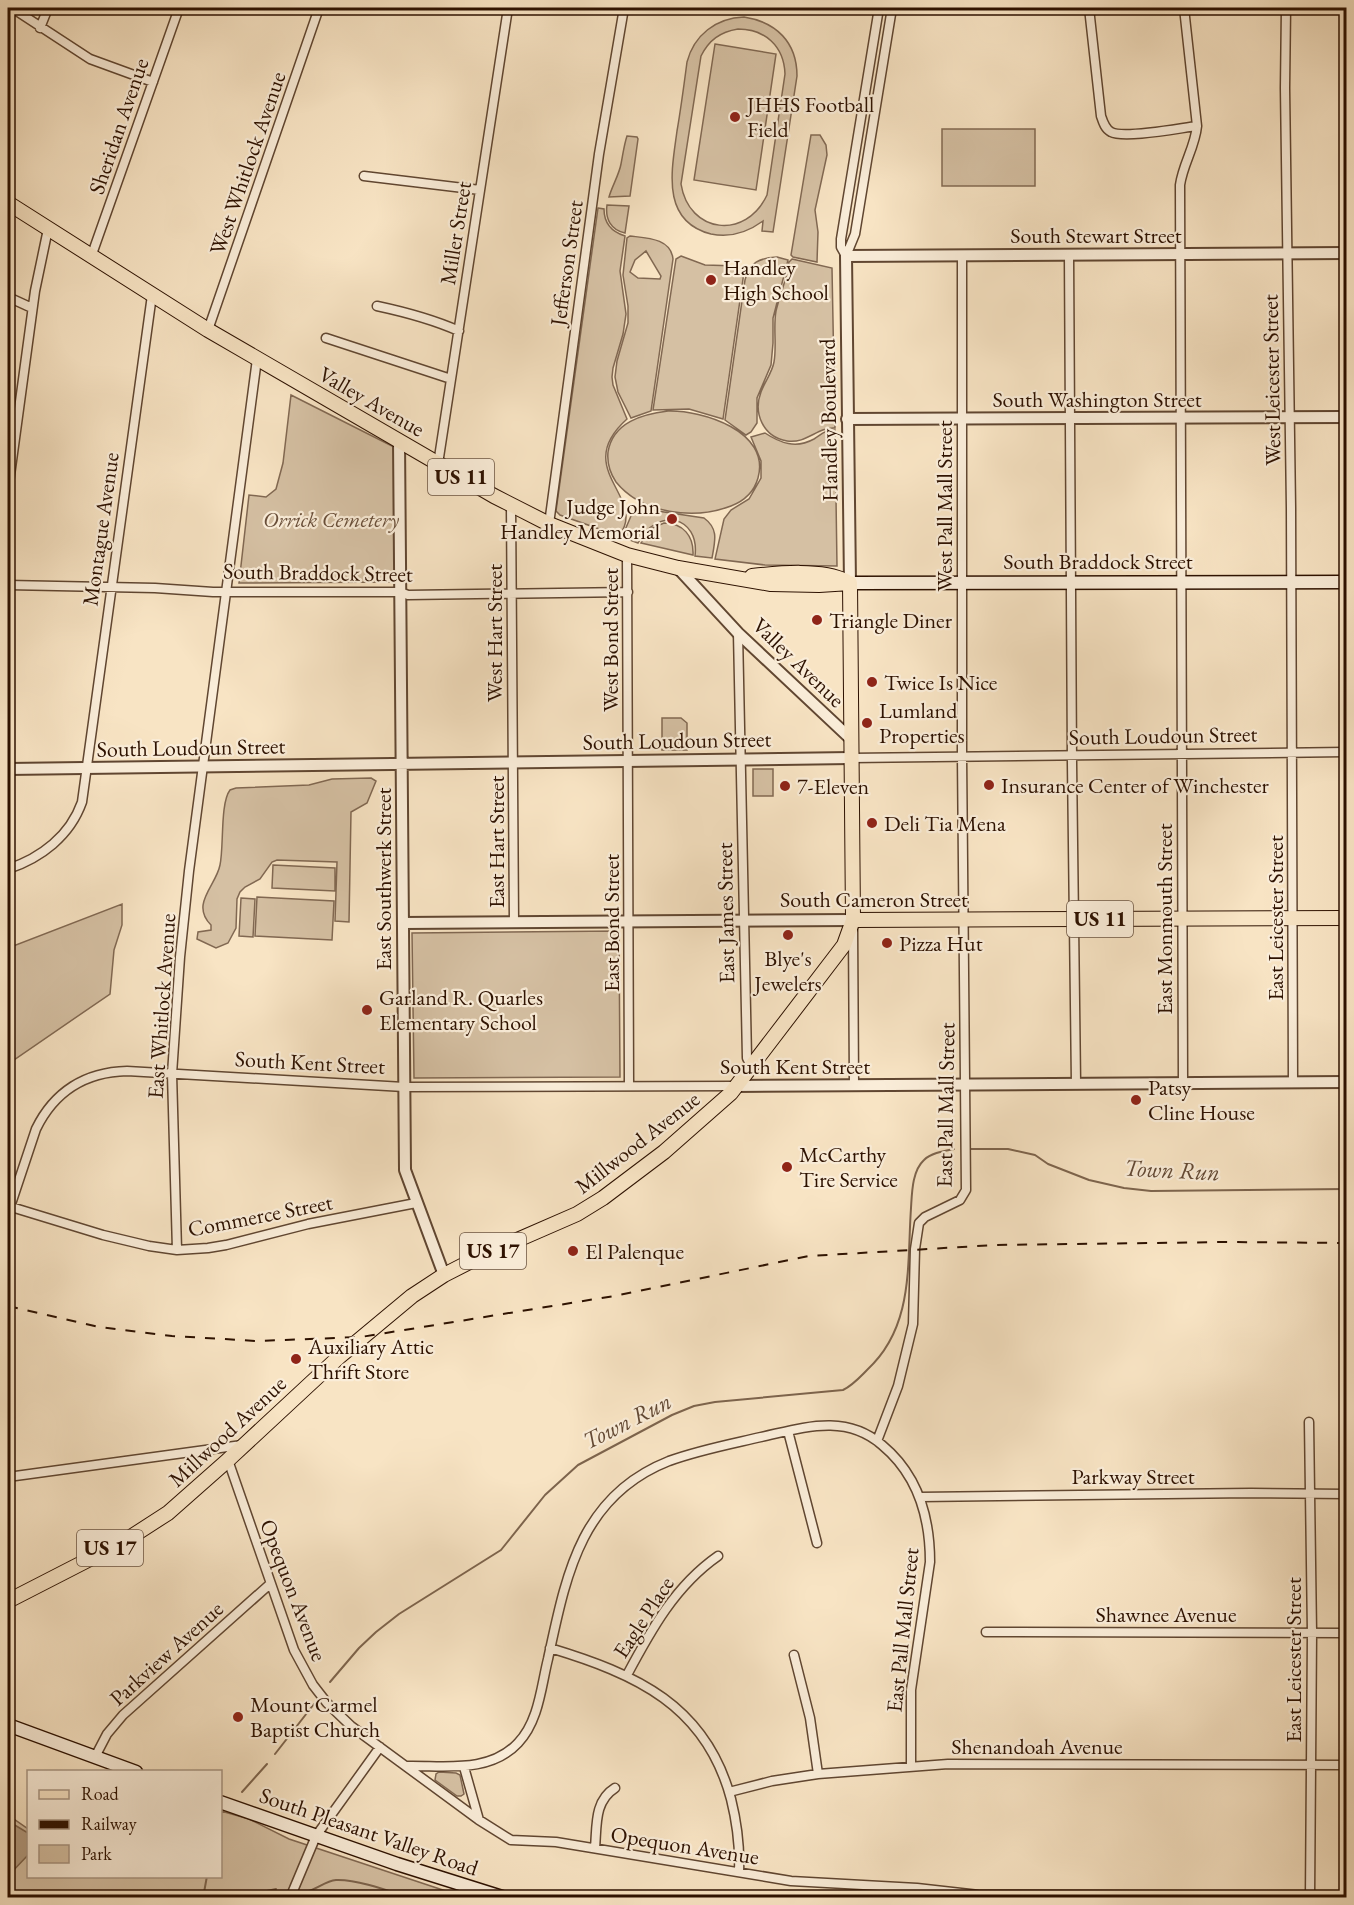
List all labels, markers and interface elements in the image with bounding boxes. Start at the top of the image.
street label: Sheridan Avenue [82,54,155,198]
street label: West Whitlock Avenue [203,67,293,259]
place label: JHHS Football Field [745,90,874,144]
marker: JHHS Football Field [728,110,742,124]
street label: Miller Street [433,179,478,287]
street label: Jefferson Street [543,198,590,330]
street label: South Stewart Street [1010,221,1182,250]
place label: Handley High School [723,253,829,307]
marker: Handley High School [704,273,718,287]
street label: West Leicester Street [1256,294,1287,466]
street label: Handley Boulevard [813,337,844,502]
street label: Valley Avenue [314,359,430,444]
street label: South Washington Street [992,385,1202,414]
street label: West Pall Mall Street [930,420,959,592]
street label: Montague Avenue [75,450,126,608]
road number: US 11 [428,459,494,495]
place label: Judge John Handley Memorial [500,492,660,546]
park label: Orrick Cemetery [263,505,399,534]
marker: Judge John Handley Memorial [665,512,679,526]
street label: South Braddock Street [1003,547,1193,576]
street label: South Braddock Street [223,556,413,589]
street label: West Hart Street [480,564,509,702]
street label: West Bond Street [596,568,625,712]
place label: Triangle Diner [829,606,953,635]
street label: Valley Avenue [746,611,851,714]
marker: Triangle Diner [810,613,824,627]
place label: Twice Is Nice [884,668,998,697]
marker: Twice Is Nice [865,675,879,689]
place label: Lumland Properties [879,696,965,750]
marker: Lumland Properties [860,716,874,730]
street label: South Loudoun Street [1068,719,1258,752]
street label: South Loudoun Street [582,724,772,757]
street label: South Loudoun Street [96,731,286,764]
place label: Insurance Center of Winchester [1001,771,1270,800]
place label: 7-Eleven [797,772,870,801]
street label: East Hart Street [482,776,511,908]
marker: Insurance Center of Winchester [982,778,996,792]
marker: 7-Eleven [778,779,792,793]
street label: East Southwerk Street [369,787,398,970]
place label: Deli Tia Mena [884,809,1006,838]
marker: Deli Tia Mena [865,816,879,830]
street label: East Monmouth Street [1150,823,1179,1015]
street label: East Leicester Street [1261,835,1290,1001]
street label: East James Street [710,842,741,984]
street label: East Bond Street [597,854,626,992]
street label: South Cameron Street [780,885,968,914]
road number: US 11 [1067,901,1133,937]
street label: East Whitlock Avenue [141,912,182,1100]
marker: Blye's Jewelers [781,928,795,942]
place label: Pizza Hut [899,929,983,958]
marker: Pizza Hut [880,936,894,950]
place label: Blye's Jewelers [752,944,822,998]
place label: Garland R. Quarles Elementary School [379,983,543,1037]
marker: Garland R. Quarles Elementary School [360,1003,374,1017]
street label: East Pall Mall Street [930,1022,961,1188]
street label: South Kent Street [234,1044,386,1081]
street label: South Kent Street [720,1052,870,1081]
place label: Patsy Cline House [1148,1073,1255,1127]
street label: Millwood Avenue [569,1084,706,1200]
marker: Patsy Cline House [1129,1093,1143,1107]
place label: McCarthy Tire Service [799,1140,898,1194]
water label: Town Run [1123,1152,1221,1187]
marker: McCarthy Tire Service [780,1160,794,1174]
street label: Commerce Street [185,1187,335,1244]
road number: US 17 [460,1233,526,1269]
place label: El Palenque [585,1237,684,1266]
marker: El Palenque [566,1244,580,1258]
place label: Auxiliary Attic Thrift Store [307,1332,434,1386]
marker: Auxiliary Attic Thrift Store [289,1352,303,1366]
street label: Millwood Avenue [162,1369,293,1493]
water label: Town Run [577,1385,676,1456]
street label: Parkway Street [1071,1462,1195,1491]
street label: Opequon Avenue [253,1515,334,1666]
road number: US 17 [77,1530,143,1566]
street label: East Pall Mall Street [879,1546,926,1714]
street label: Eagle Place [606,1571,681,1664]
street label: East Leicester Street [1279,1577,1308,1743]
street label: Parkview Avenue [103,1594,230,1712]
street label: Shawnee Avenue [1095,1600,1237,1629]
place label: Mount Carmel Baptist Church [250,1690,380,1744]
marker: Mount Carmel Baptist Church [231,1710,245,1724]
street label: Shenandoah Avenue [951,1732,1123,1761]
legend [27,1770,222,1878]
street label: South Pleasant Valley Road [256,1780,483,1883]
text: Road [81,1782,120,1805]
text: Railway [81,1812,137,1835]
street label: Opequon Avenue [609,1819,762,1872]
text: Park [81,1842,112,1865]

